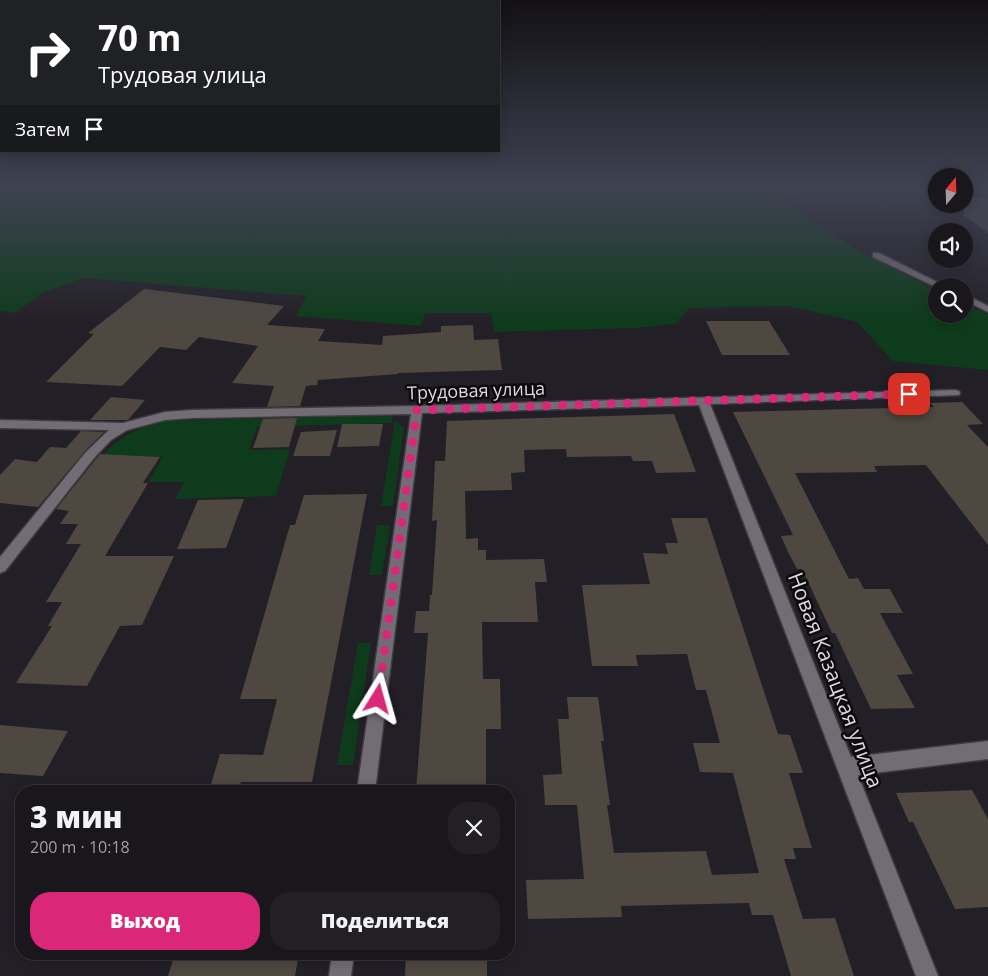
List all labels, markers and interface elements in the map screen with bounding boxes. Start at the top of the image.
text: 70 m [98,14,181,61]
icon: right [15,20,80,85]
text: Трудовая улица [98,59,267,89]
icon: arrive [80,115,108,143]
text: Затем [15,116,70,142]
north arrow [928,168,972,212]
map controls [928,168,973,323]
button: sound [928,223,973,268]
button: search [928,278,973,323]
pin [888,373,930,415]
street label: Трудовая улица [407,376,545,404]
icon: arrive [895,380,923,408]
street label: Новая Казацкая улица [782,568,890,792]
position arrow [351,672,403,724]
text: 3 мин [30,796,123,837]
button: close [448,802,500,854]
text: 200 m · 10:18 [30,836,130,858]
button: Выход [30,892,260,950]
button: Поделиться [270,892,500,950]

